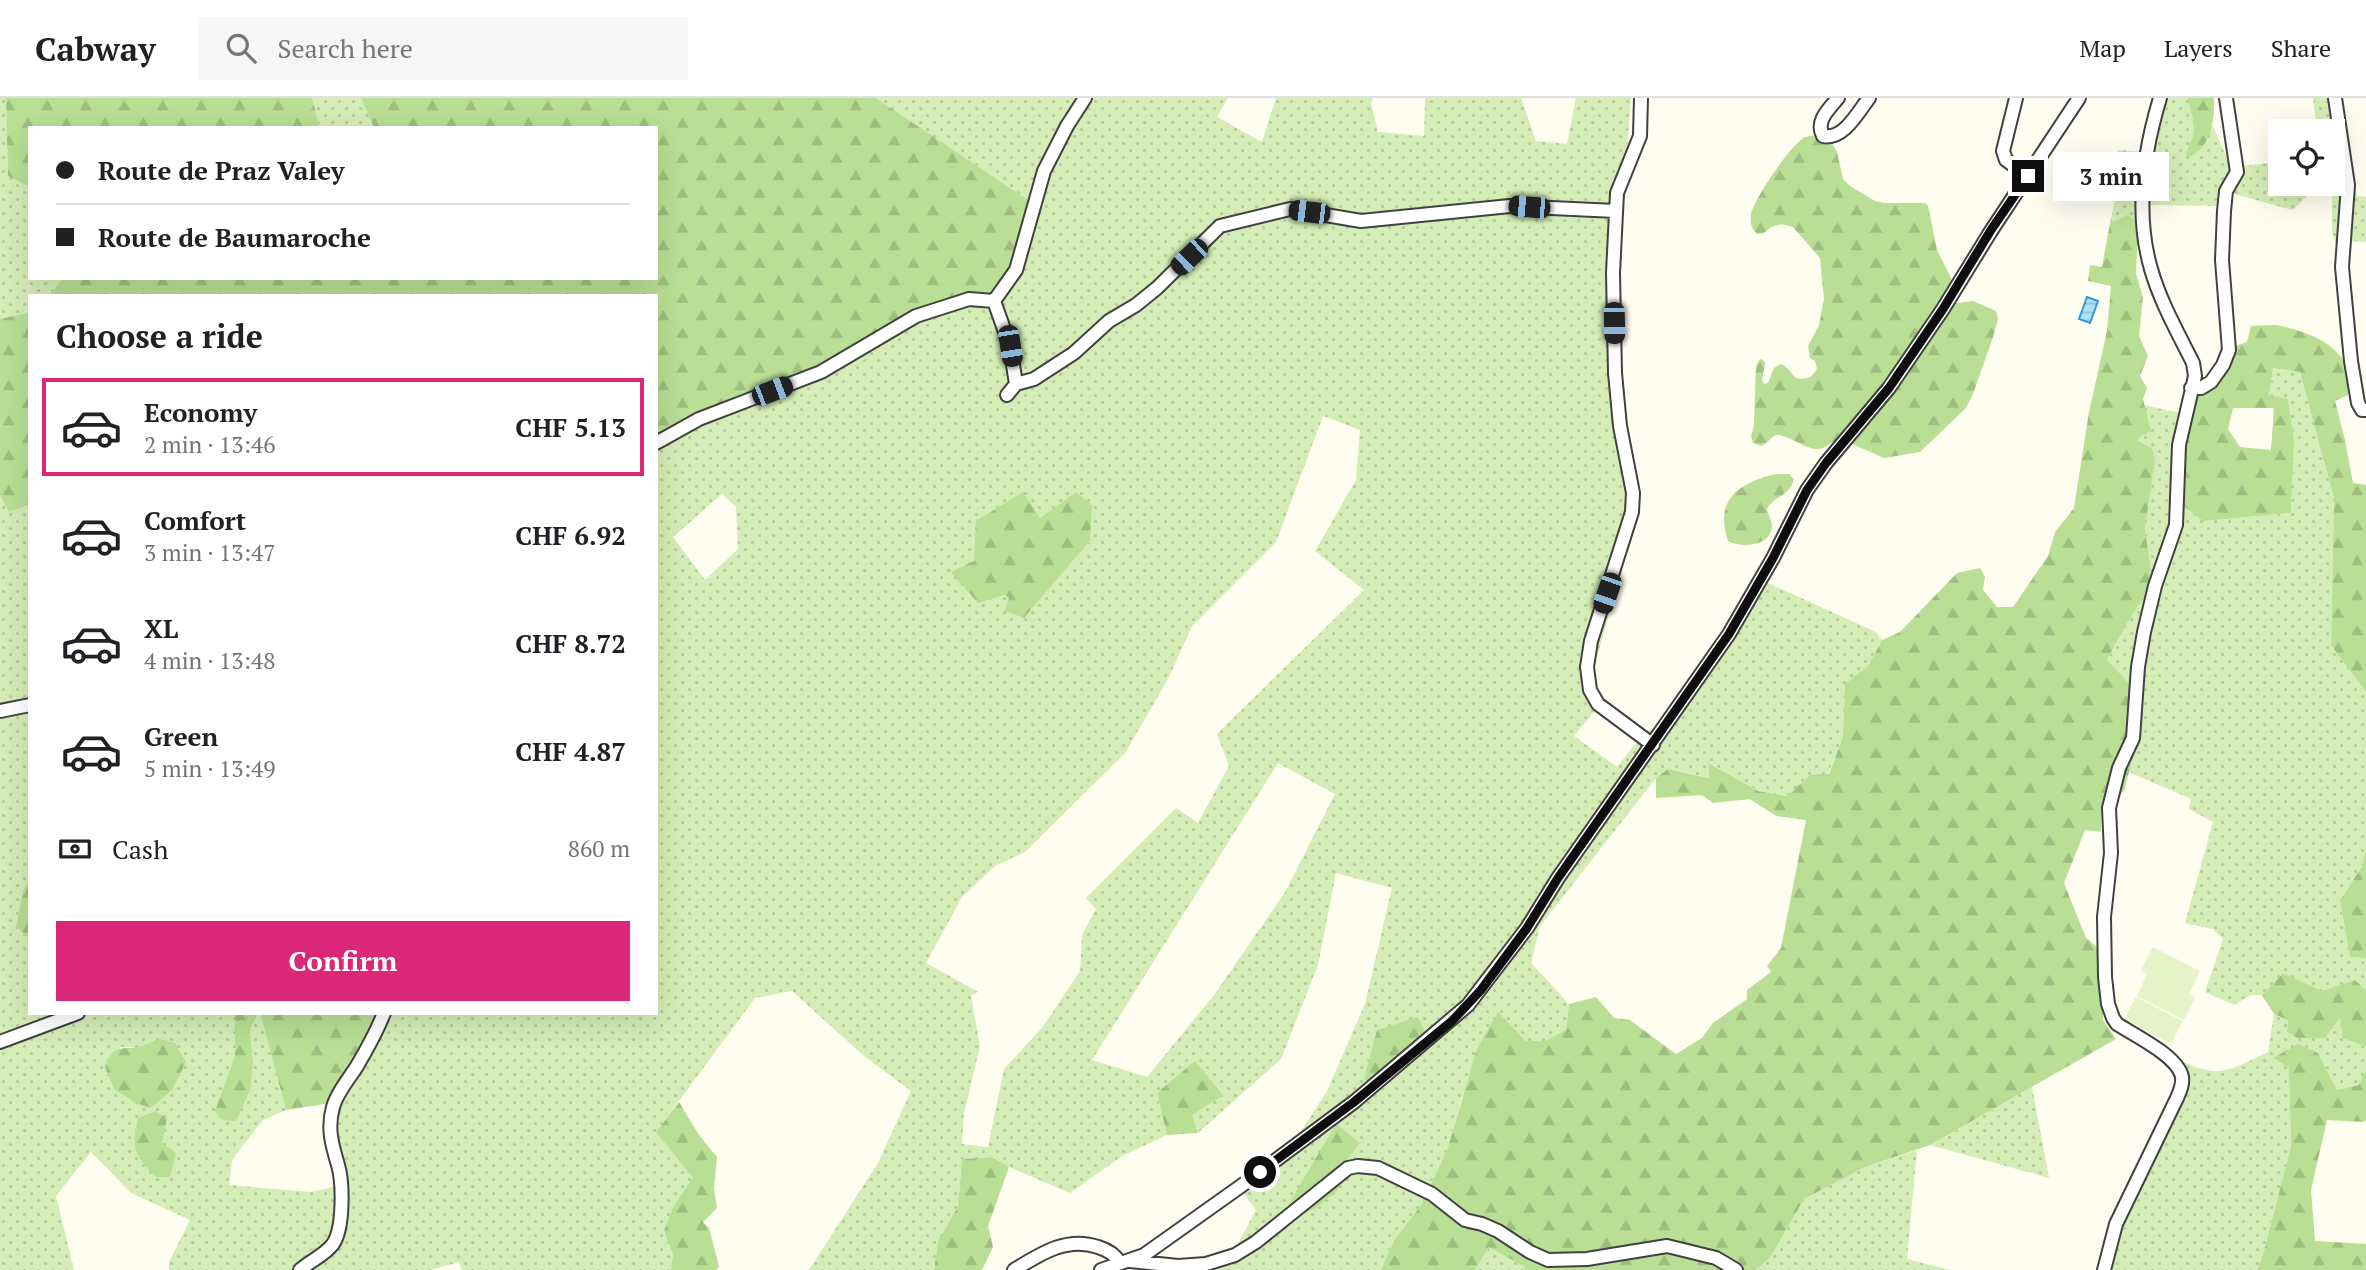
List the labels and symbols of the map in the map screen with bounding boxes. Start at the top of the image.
callout: 3 min [2052,152,2168,200]
route end [2012,160,2044,192]
car [1508,195,1551,219]
car [1287,199,1332,225]
car [1167,235,1212,279]
car [1604,302,1625,344]
car [997,324,1024,368]
car [749,374,796,408]
car [1591,570,1624,616]
route start [1244,1156,1276,1188]

